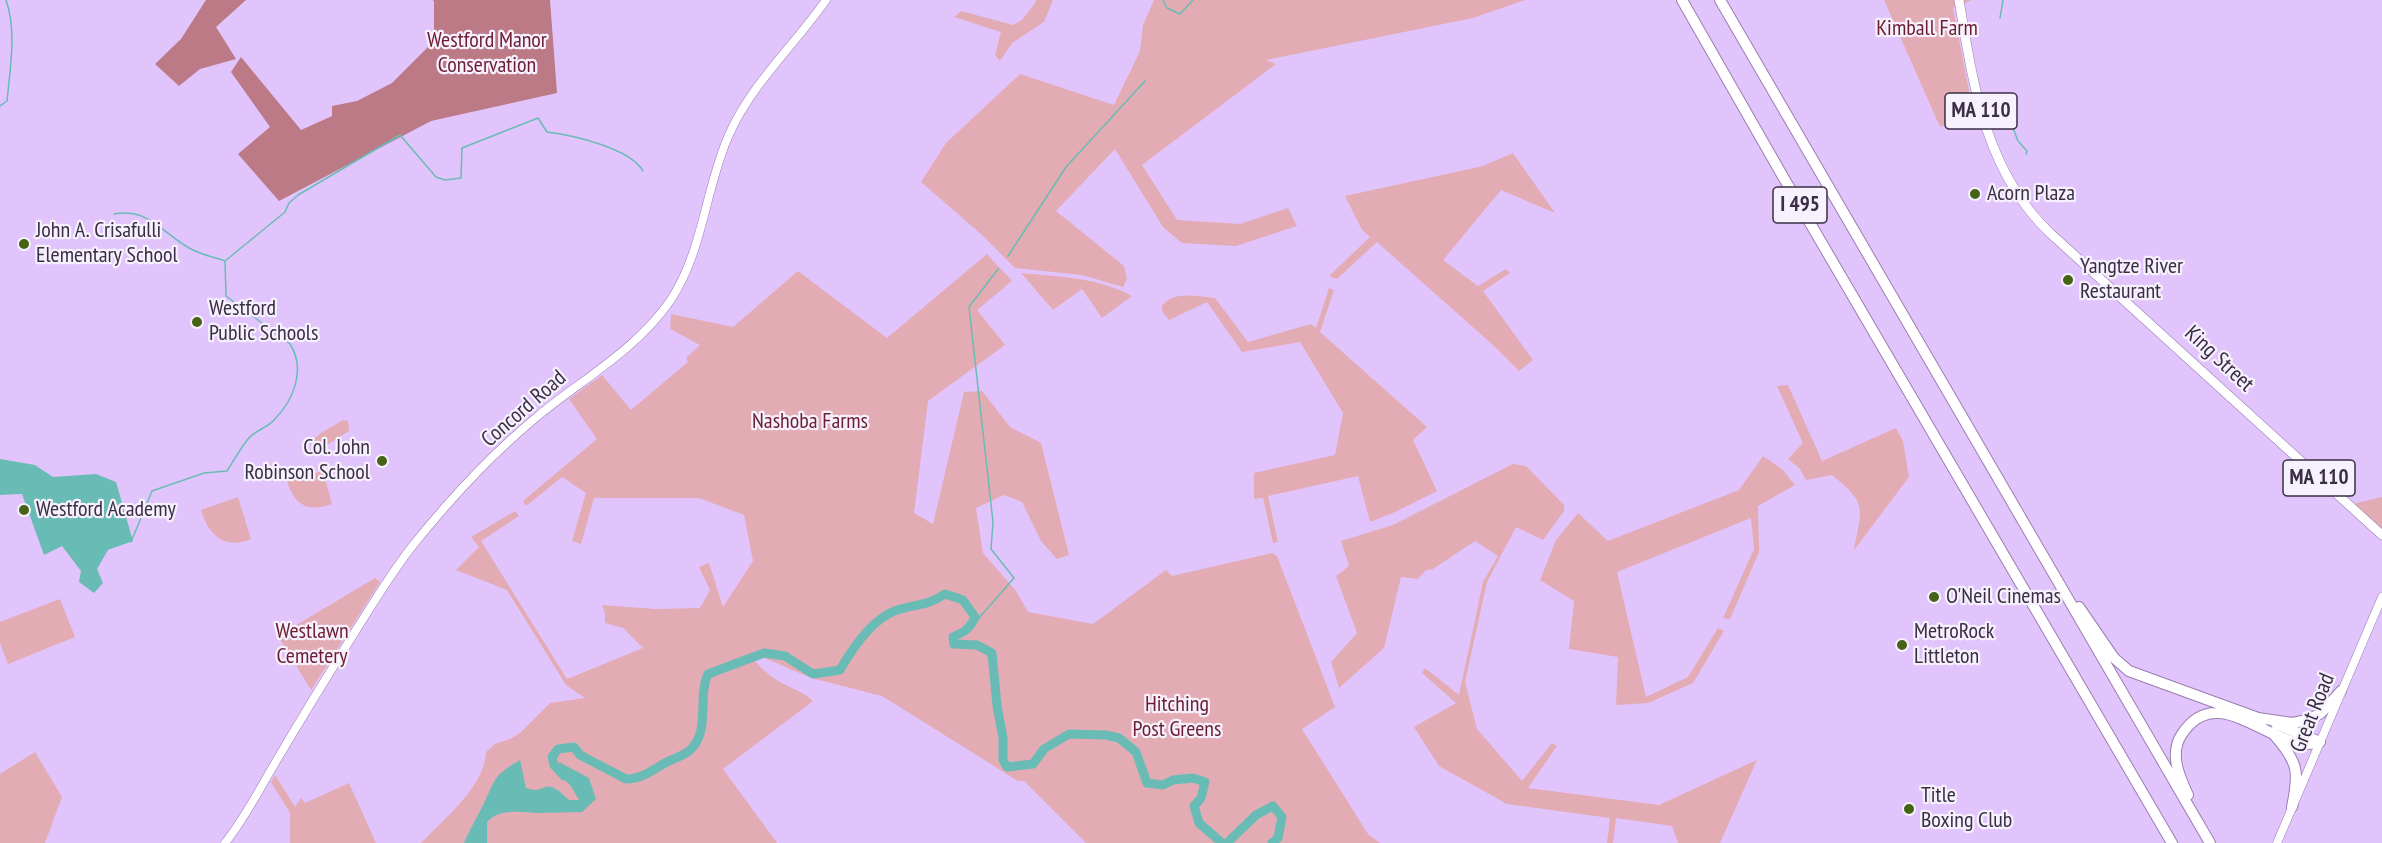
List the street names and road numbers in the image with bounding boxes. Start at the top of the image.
road number: MA 110 [1945,93,2017,129]
road number: I 495 [1773,187,1827,223]
street label: King Street [2179,320,2259,398]
street label: Concord Road [476,365,572,453]
road number: MA 110 [2283,460,2355,496]
street label: Great Road [2285,670,2341,756]

